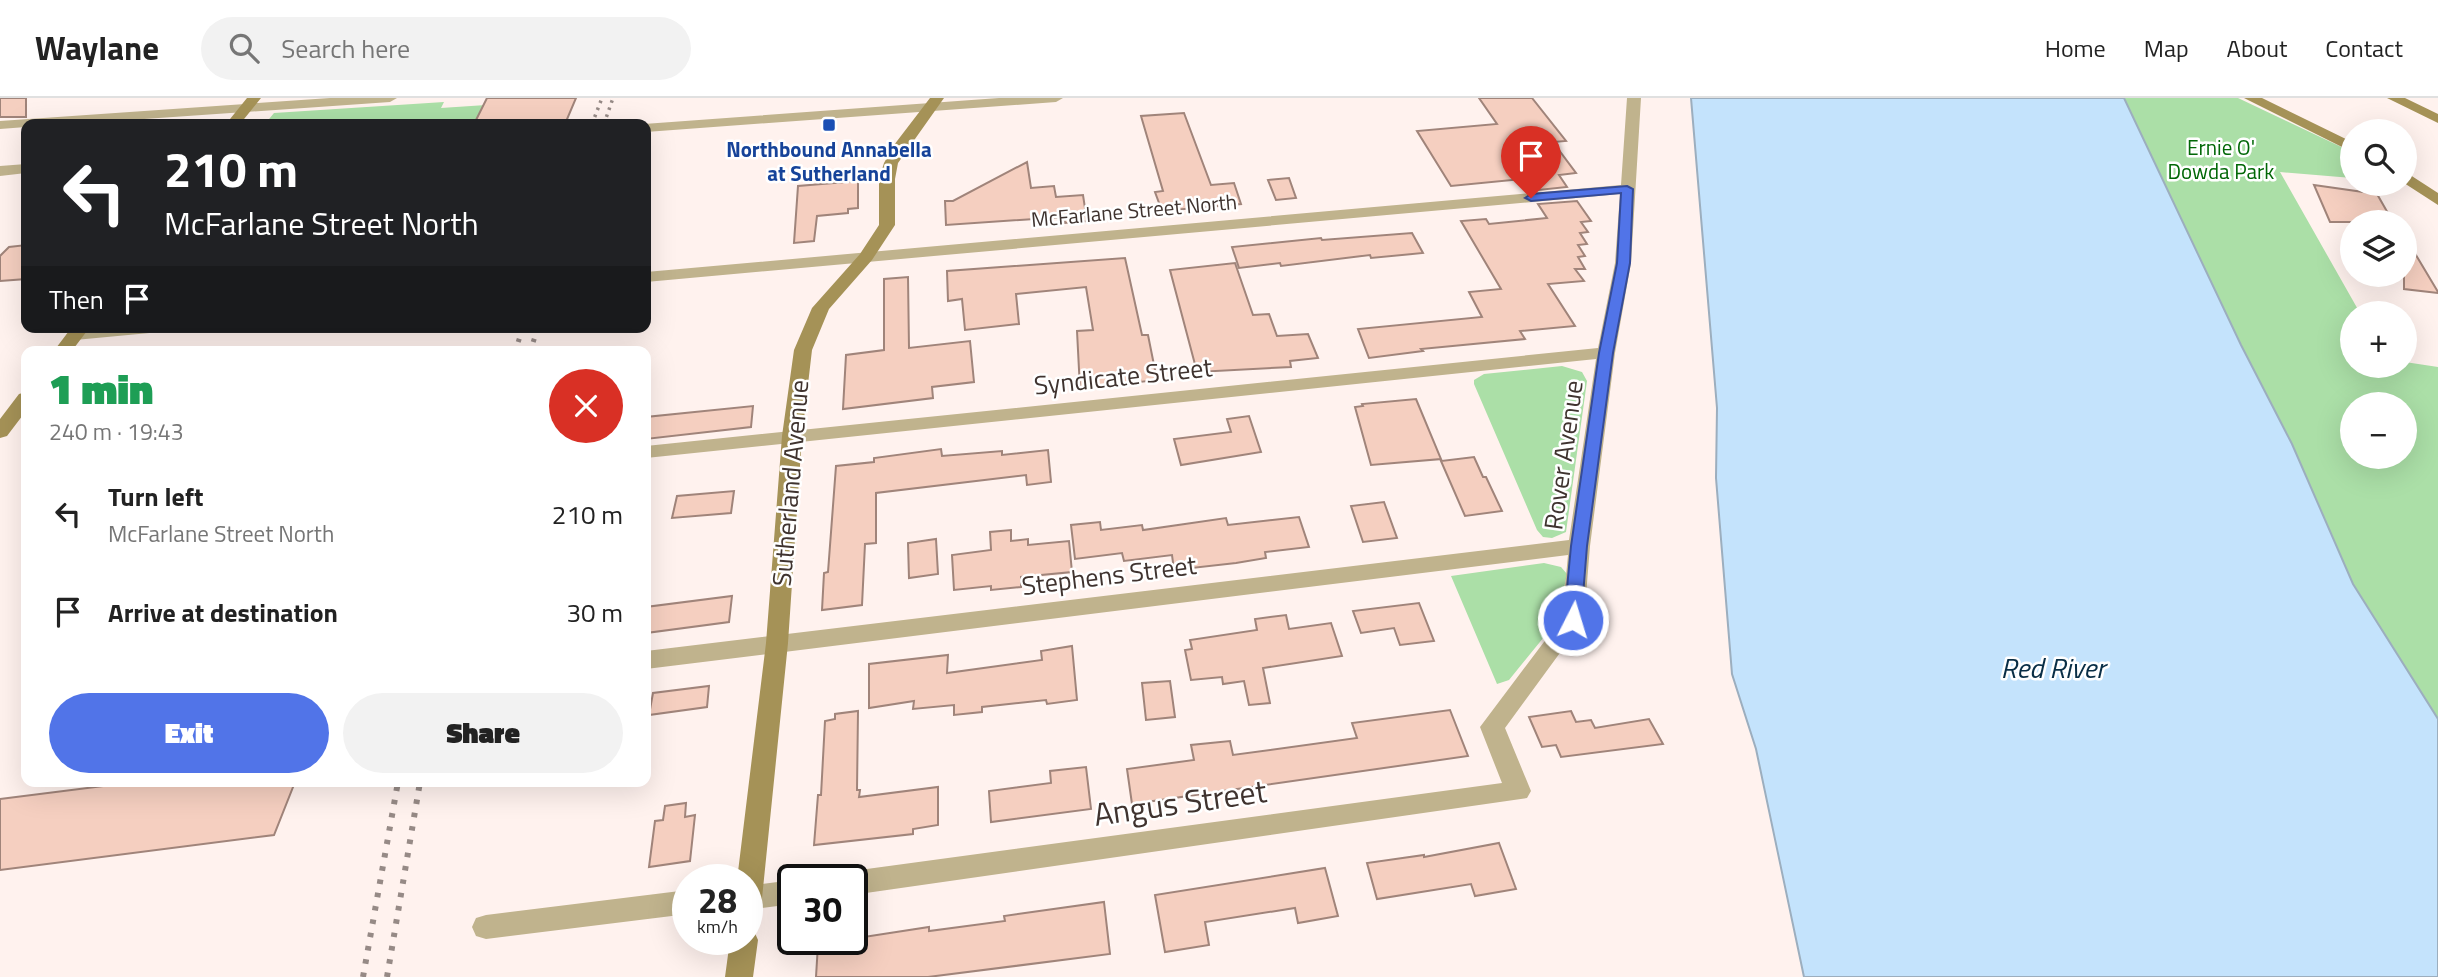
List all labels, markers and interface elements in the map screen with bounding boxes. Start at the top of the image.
search box [201,17,691,80]
text: Waylane [35,23,159,73]
icon: search [225,29,263,67]
text: Search here [281,29,410,68]
text: Home [2045,30,2106,66]
text: Map [2144,30,2189,66]
text: About [2227,30,2287,66]
text: Contact [2325,30,2403,66]
marker: Northbound Annabella at Sutherland [821,117,837,133]
map controls [2340,119,2417,469]
button: search [2340,119,2417,196]
pin [1501,126,1561,198]
text: 210 m [164,131,298,206]
park label: Ernie O' Dowda Park [2168,131,2274,187]
place label: Northbound Annabella at Sutherland [726,133,932,189]
icon: arrive [1512,137,1550,175]
icon: left [49,147,140,238]
street label: McFarlane Street North [1030,185,1238,235]
text: McFarlane Street North [164,199,479,247]
button: layers [2340,210,2417,287]
text: Then [49,280,104,319]
icon: arrive [118,280,156,318]
button: + [2340,301,2417,378]
street label: Syndicate Street [1032,347,1214,405]
text: 1 min [49,356,153,420]
button: close [549,369,623,443]
street label: Sutherland Avenue [762,378,818,588]
street label: Rover Avenue [1533,378,1593,532]
button: − [2340,392,2417,469]
text: 240 m · 19:43 [49,414,184,449]
text: Turn left [108,477,203,516]
icon: left [49,495,87,533]
text: 210 m [552,495,623,534]
text: McFarlane Street North [108,516,334,551]
street label: Stephens Street [1019,545,1199,605]
position arrow [1536,583,1610,657]
icon: arrive [49,593,87,631]
text: Arrive at destination [108,593,338,632]
text: 30 m [566,593,623,632]
water label: Red River [2001,646,2108,689]
button: Exit [49,693,329,773]
button: Share [343,693,623,773]
street label: Angus Street [1090,766,1270,838]
speed limit sign: 30 [777,864,868,955]
text: 28 [698,873,737,927]
text: km/h [697,913,738,940]

